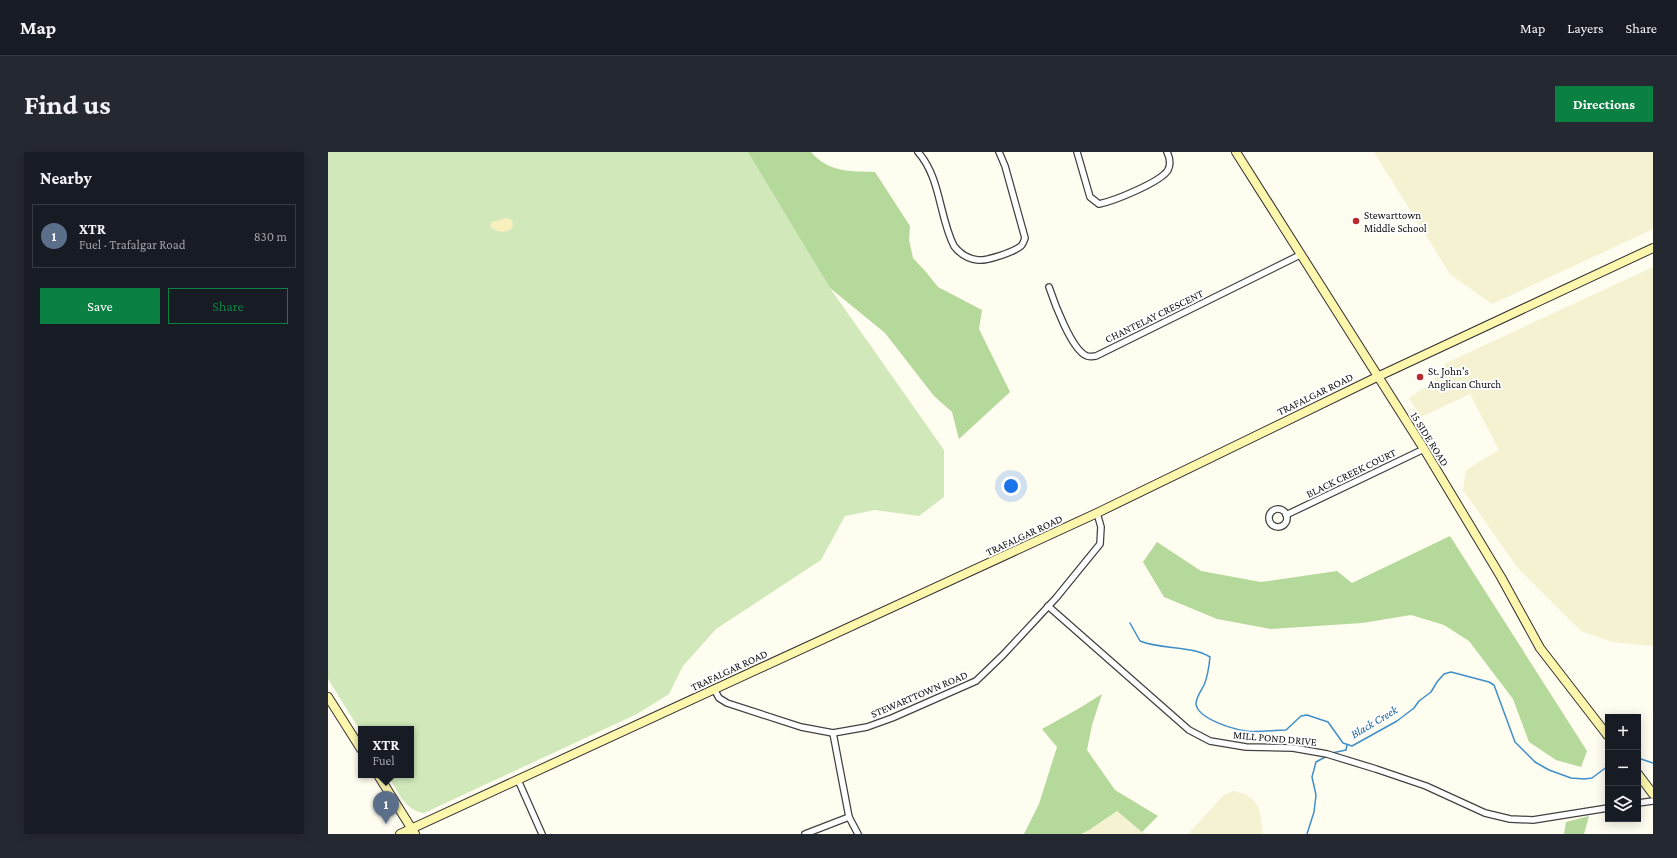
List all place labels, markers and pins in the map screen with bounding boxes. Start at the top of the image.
place label: Stewarttown Middle School [1364,209,1427,234]
marker: Stewarttown Middle School [1351,216,1361,226]
place label: St. John's Anglican Church [1428,365,1501,391]
marker: St. John's Anglican Church [1415,372,1425,382]
pin: 1 [373,791,399,824]

